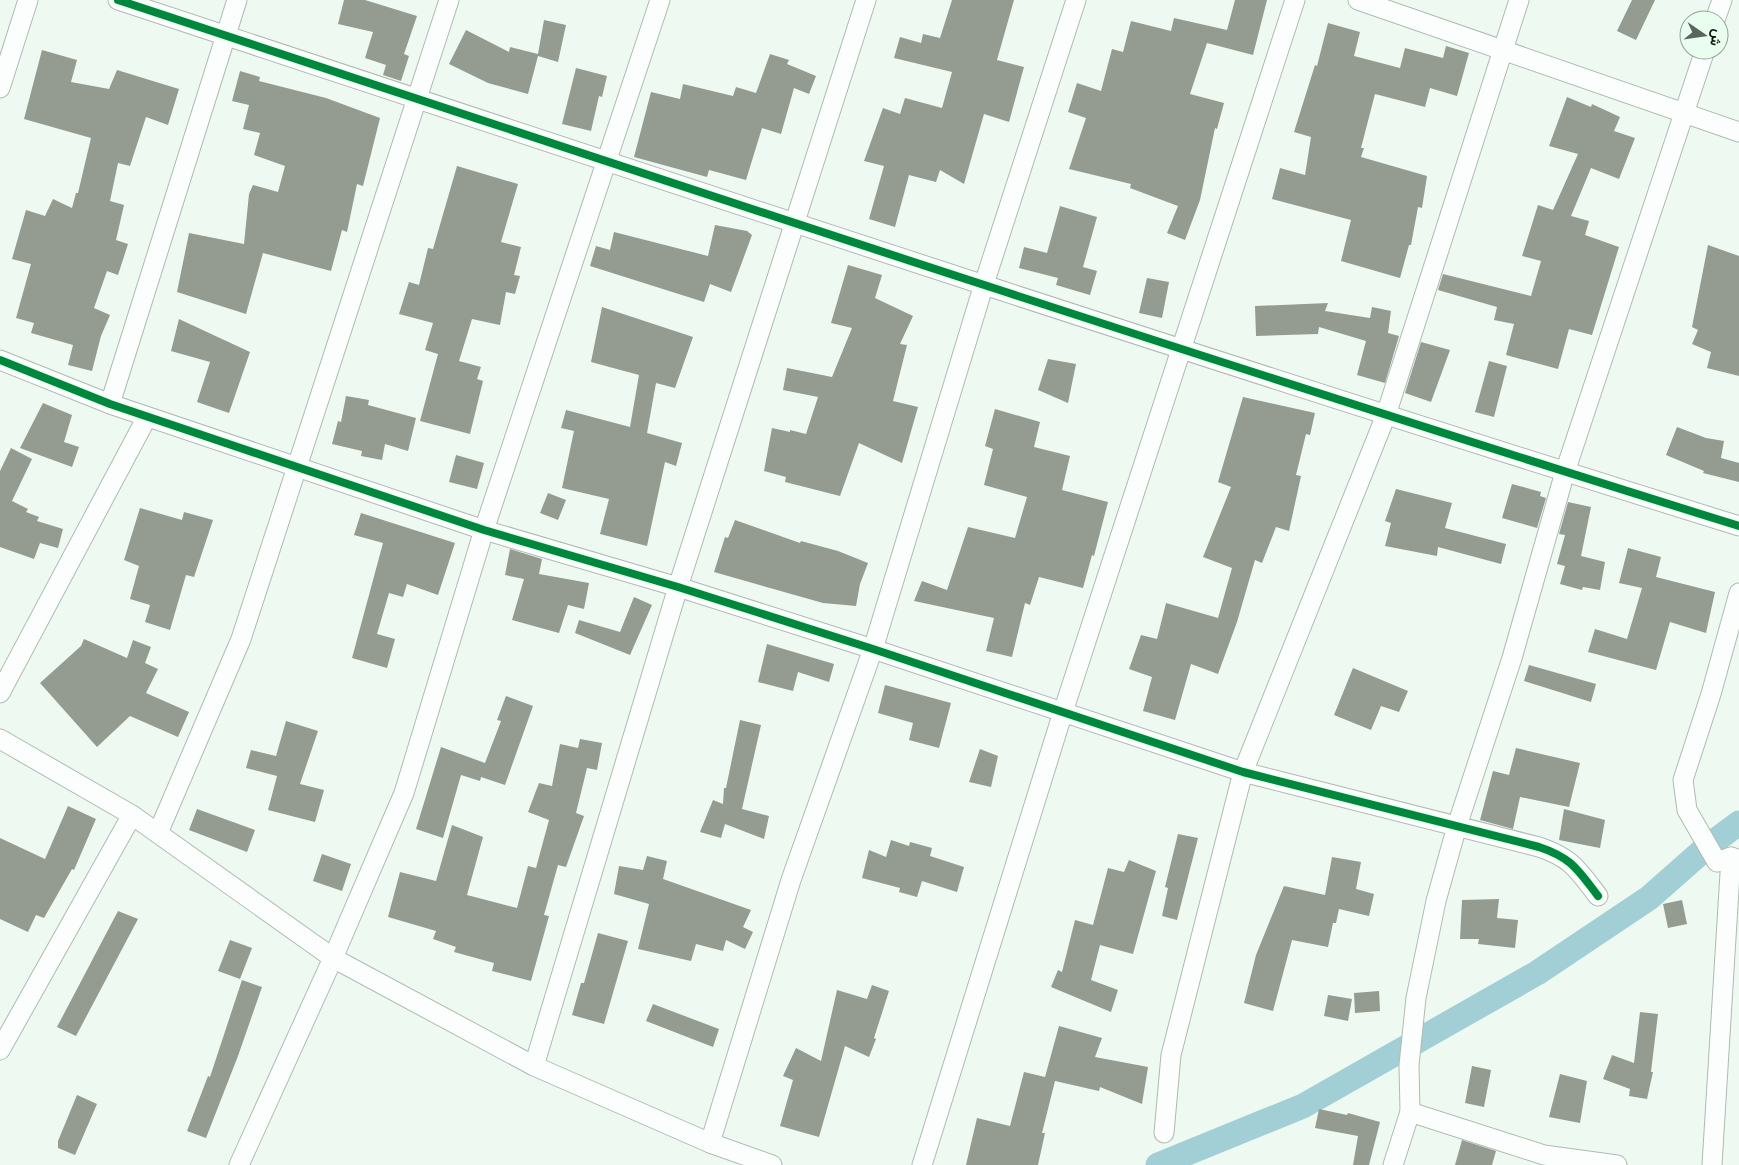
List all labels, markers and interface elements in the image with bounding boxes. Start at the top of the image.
north arrow [1679,10,1729,60]
text: ش [1706,28,1728,49]

